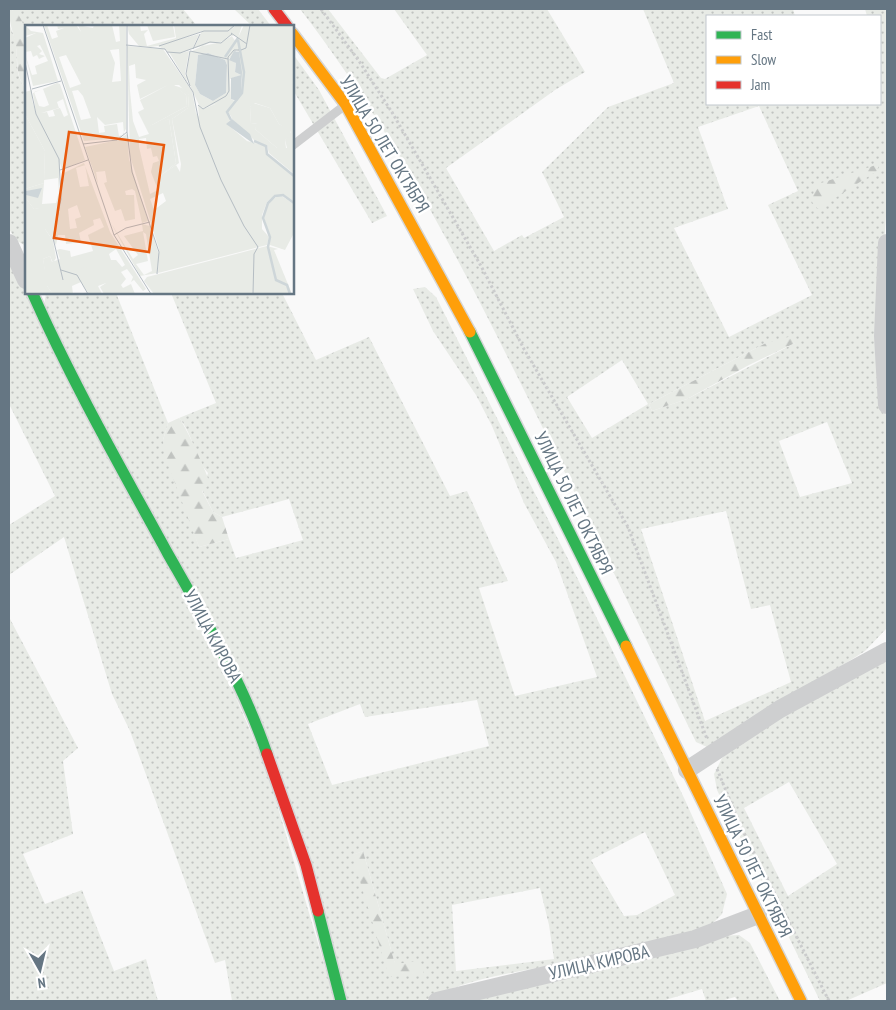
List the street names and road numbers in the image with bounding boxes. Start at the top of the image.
street label: УЛИЦА 50 ЛЕТ ОКТЯБРЯ [335,71,435,217]
street label: УЛИЦА 50 ЛЕТ ОКТЯБРЯ [530,428,618,578]
street label: УЛИЦА КИРОВА [179,586,247,687]
street label: УЛИЦА 50 ЛЕТ ОКТЯБРЯ [709,791,797,941]
street label: УЛИЦА КИРОВА [547,939,652,985]

